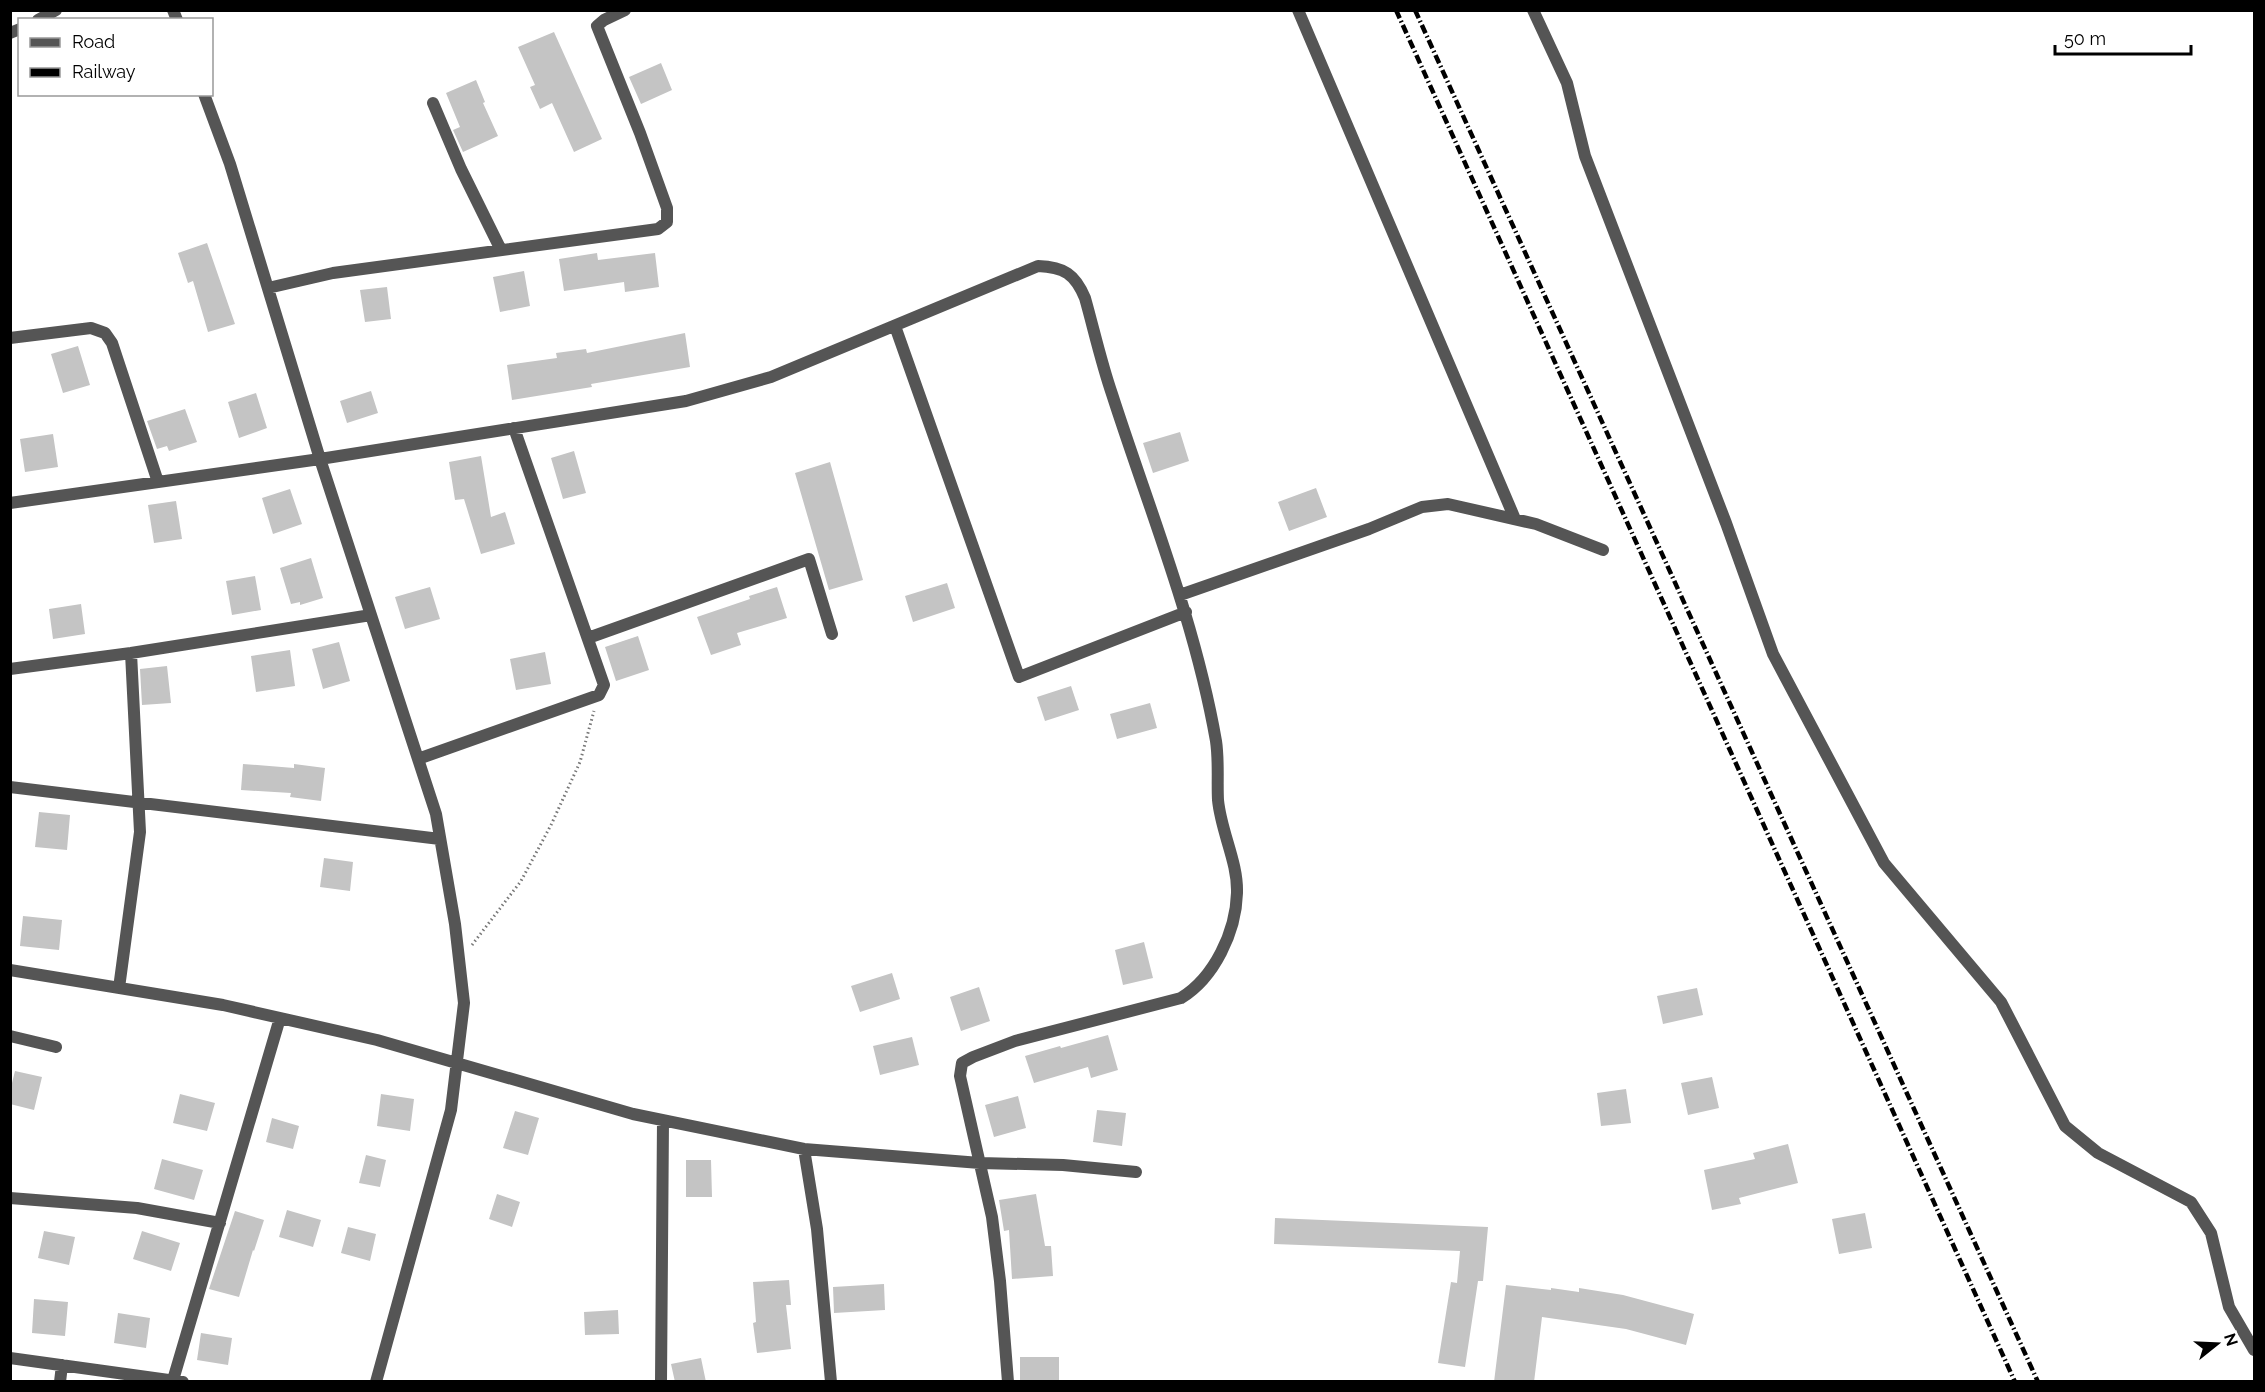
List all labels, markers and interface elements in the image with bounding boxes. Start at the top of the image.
legend [18,18,213,96]
scale bar [2055,18,2192,56]
text: 50 m [2064,28,2106,49]
text: Road [72,31,115,52]
text: Railway [72,61,136,82]
north arrow [2187,1314,2247,1374]
text: N [2220,1331,2242,1348]

